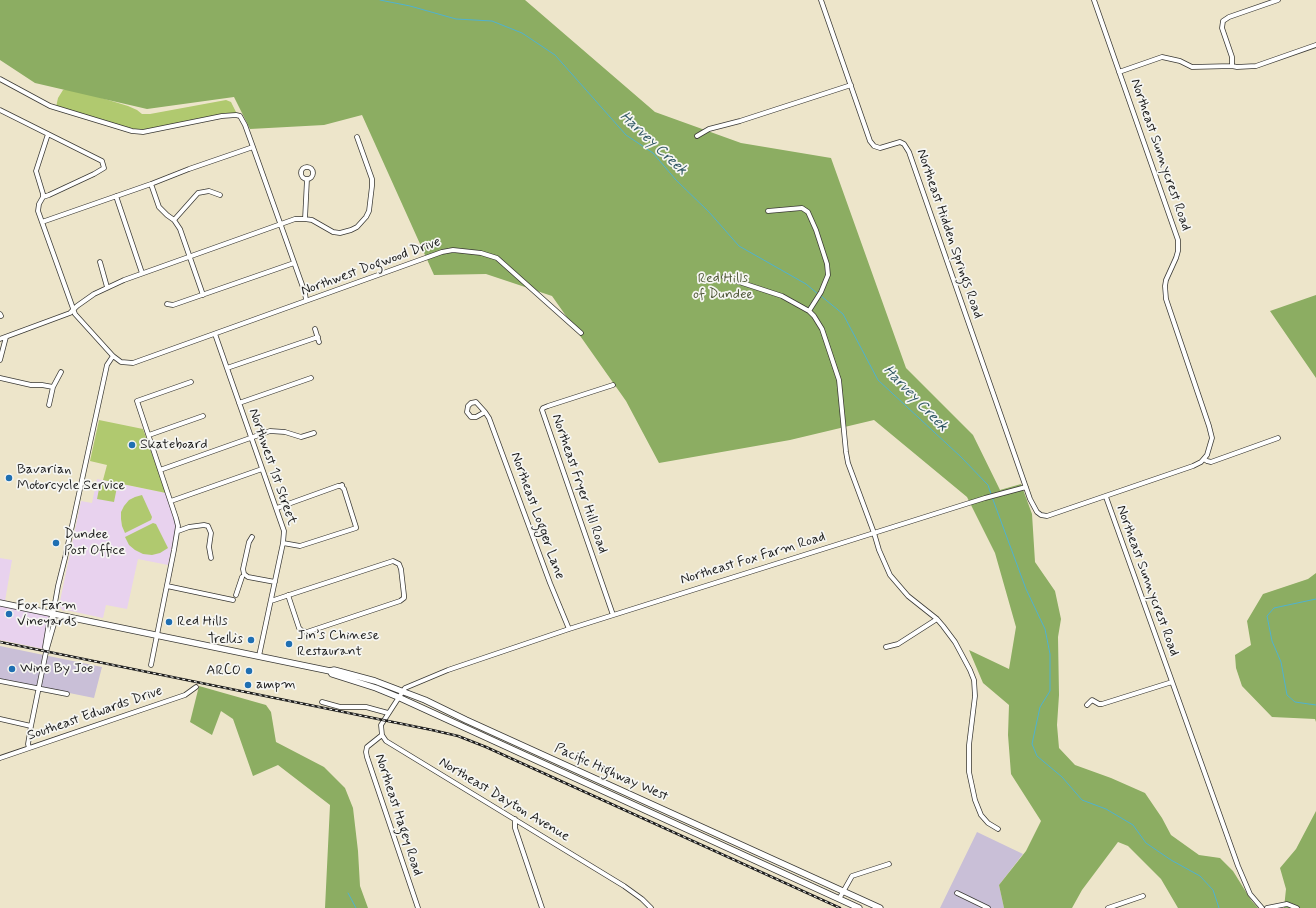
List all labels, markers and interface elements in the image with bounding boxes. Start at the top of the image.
street label: Northeast Sunnycrest Road [1126,77,1194,233]
water label: Harvey Creek [616,108,690,180]
street label: Northeast Hidden Springs Road [912,147,986,321]
street label: Northwest Dogwood Drive [299,234,443,300]
park label: Red Hills of Dundee [693,271,753,304]
water label: Harvey Creek [879,362,951,436]
street label: Northwest 1st Street [244,406,300,528]
street label: Northeast Fryer Hill Road [547,412,611,556]
place label: Skateboard [140,437,208,453]
marker: Skateboard [127,440,137,450]
street label: Northeast Logger Lane [506,450,568,582]
place label: Bavarian Motorcycle Service [17,462,125,494]
marker: Bavarian Motorcycle Service [4,473,14,483]
street label: Northeast Sunnycrest Road [1112,503,1182,659]
place label: Dundee Post Office [64,527,125,560]
street label: Northeast Fox Farm Road [678,529,828,589]
marker: Dundee Post Office [51,538,61,548]
place label: Fox Farm Vineyards [17,598,76,630]
marker: Fox Farm Vineyards [4,609,14,619]
place label: Red Hills [177,614,228,630]
marker: Red Hills [164,617,174,627]
place label: Jin’s Chinese Restaurant [297,628,379,660]
place label: Trellis [208,632,243,648]
marker: Trellis [246,635,256,645]
marker: Jin’s Chinese Restaurant [284,639,294,649]
place label: Wine By Joe [20,661,93,677]
place label: ARCO [206,663,241,679]
marker: Wine By Joe [7,664,17,674]
marker: ARCO [244,666,254,676]
place label: ampm [256,677,296,693]
marker: ampm [243,680,253,690]
street label: Southeast Edwards Drive [25,683,165,745]
street label: Pacific Highway West [552,740,670,806]
street label: Northeast Hagey Road [370,752,426,878]
street label: Northeast Dayton Avenue [435,754,573,846]

